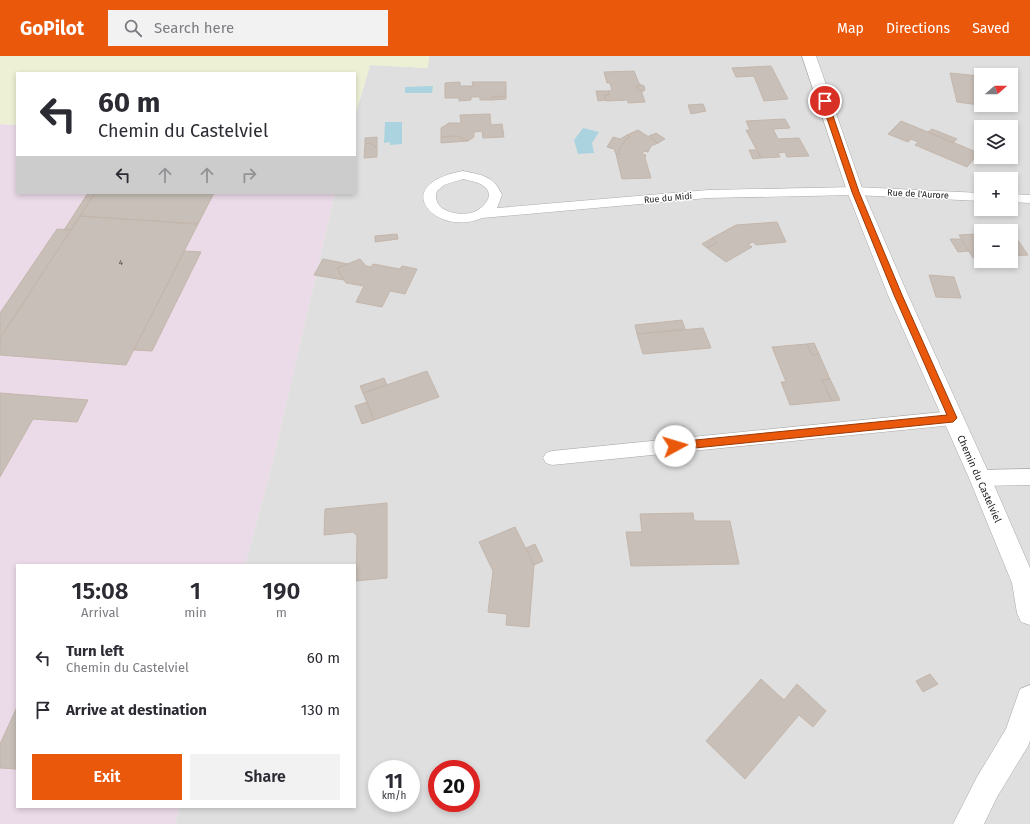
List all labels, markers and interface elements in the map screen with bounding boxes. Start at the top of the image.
search box [108,10,388,46]
text: GoPilot [20,17,84,40]
icon: search [122,17,144,39]
text: Search here [154,19,234,37]
text: Map [837,20,864,37]
text: Directions [886,20,950,37]
text: Saved [972,20,1010,37]
north arrow [974,68,1018,112]
map controls [974,68,1018,268]
pin [808,84,842,118]
text: 60 m [98,86,160,119]
icon: left [32,88,84,140]
icon: arrive [814,90,836,112]
text: Chemin du Castelviel [98,120,268,142]
button: layers [974,120,1018,164]
icon: left [112,164,134,186]
icon: ahead [154,164,176,186]
icon: ahead [196,164,218,186]
icon: right [238,164,260,186]
button: + [974,172,1018,216]
street label: Rue de l'Aurore [887,187,949,201]
street label: Rue du Midi [643,191,693,205]
button: − [974,224,1018,268]
house number: 4 [119,258,124,267]
position arrow [654,425,696,467]
street label: Chemin du Castelviel [954,433,1004,525]
text: 15:08 [72,577,129,605]
text: 1 [190,577,201,605]
text: 190 [262,577,300,605]
text: Arrival [81,605,119,620]
text: min [184,605,207,620]
text: m [276,605,287,620]
text: Turn left [66,642,124,660]
icon: left [32,647,54,669]
text: 60 m [307,649,340,667]
text: Chemin du Castelviel [66,660,189,675]
icon: arrive [32,699,54,721]
text: Arrive at destination [66,701,207,719]
text: 130 m [301,701,340,719]
button: Exit [32,754,182,800]
button: Share [190,754,340,800]
speed limit sign: 20 [428,760,480,812]
text: 11 [385,769,403,793]
text: km/h [382,790,406,802]

